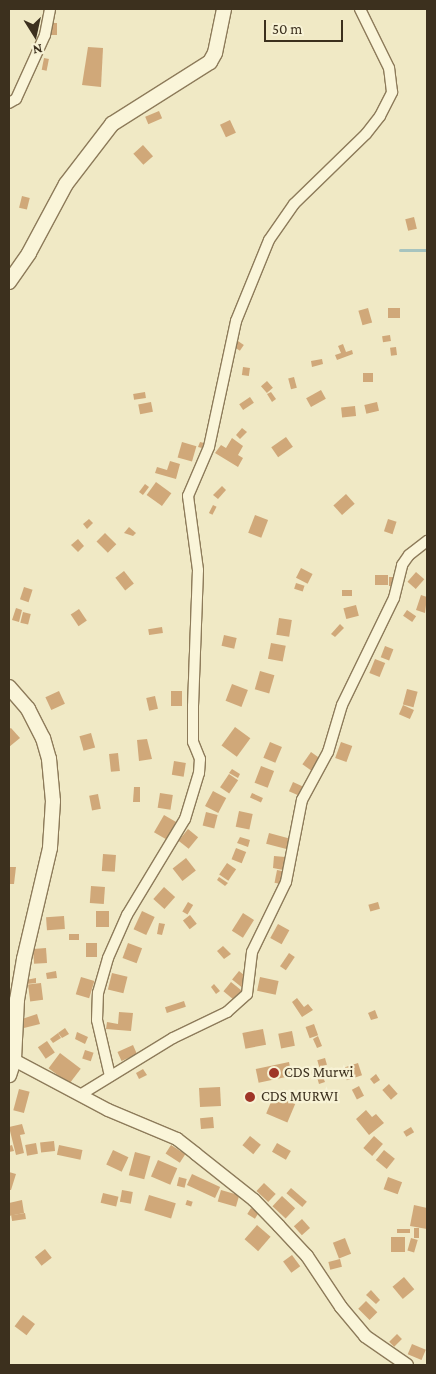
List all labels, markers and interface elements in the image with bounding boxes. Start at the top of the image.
north arrow [10,10,60,60]
scale bar [266,10,345,42]
text: 50 m [272,21,302,37]
text: N [32,41,44,58]
place label: CDS Murwi [284,1064,353,1082]
marker: CDS Murwi [268,1067,280,1079]
place label: CDS MURWI [261,1088,338,1106]
marker: CDS MURWI [243,1090,257,1104]

